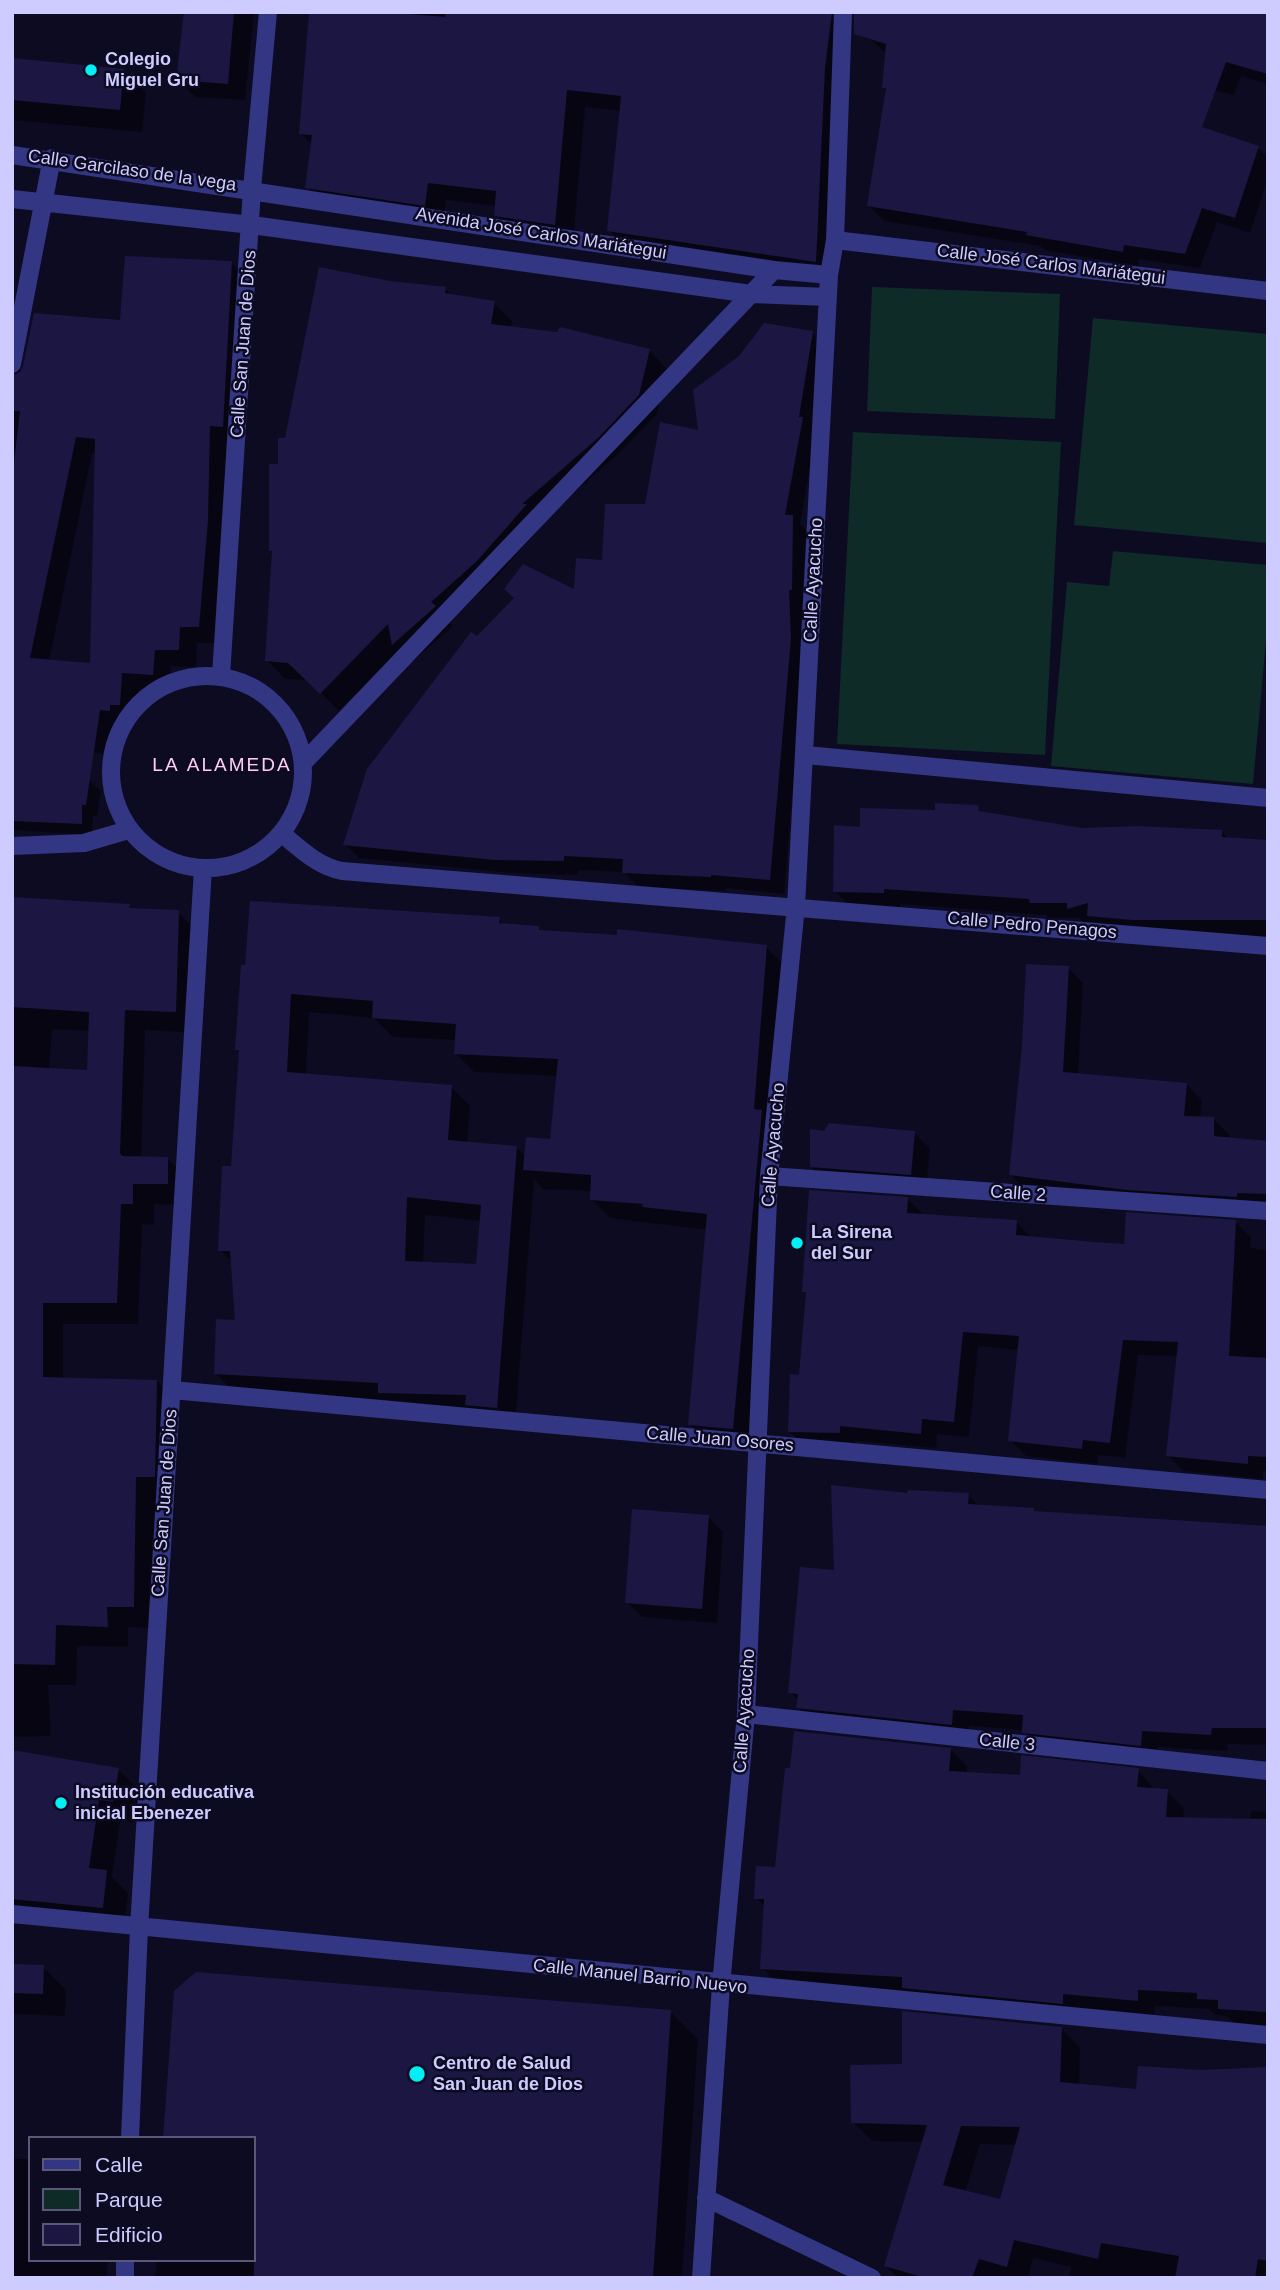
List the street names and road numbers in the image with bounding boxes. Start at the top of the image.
street label: Calle Garcilaso de la vega [26,146,238,196]
street label: Avenida José Carlos Mariátegui [414,203,668,265]
street label: Calle José Carlos Mariátegui [935,240,1167,290]
street label: Calle San Juan de Dios [227,249,261,439]
street label: Calle Ayacucho [800,517,828,643]
street label: Calle Pedro Penagos [946,908,1118,944]
street label: Calle Ayacucho [758,1082,790,1208]
street label: Calle 2 [989,1181,1047,1207]
street label: Calle San Juan de Dios [148,1408,182,1598]
street label: Calle Juan Osores [645,1423,795,1457]
street label: Calle Ayacucho [730,1648,760,1774]
street label: Calle 3 [978,1729,1036,1757]
street label: Calle Manuel Barrio Nuevo [532,1955,748,1999]

